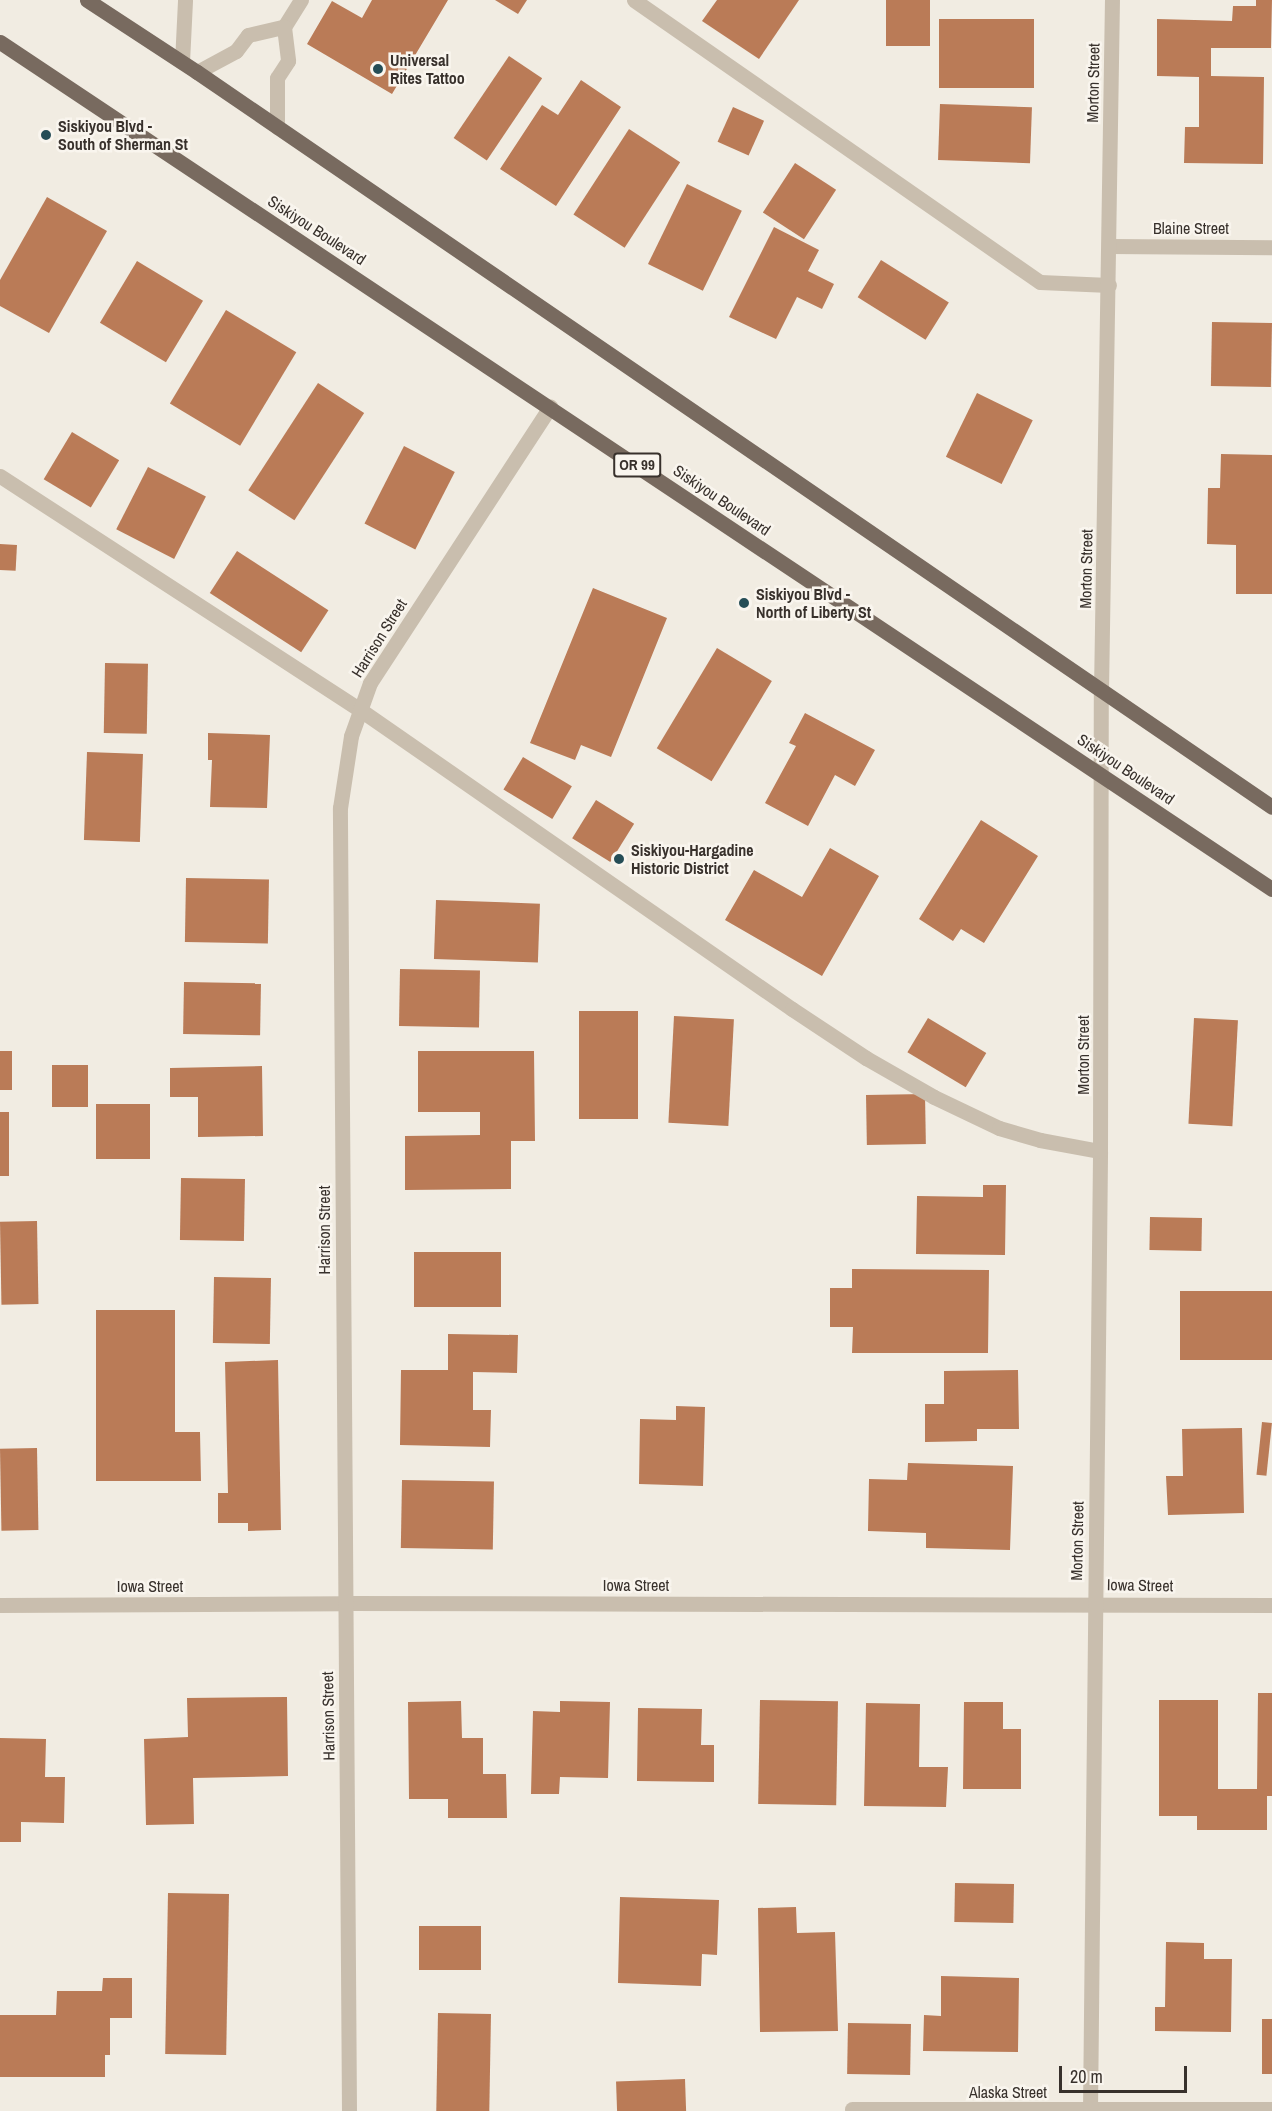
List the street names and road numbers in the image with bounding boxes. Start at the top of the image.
street label: Morton Street [1083,43,1103,123]
street label: Siskiyou Boulevard [264,191,370,269]
street label: Blaine Street [1153,218,1229,238]
road number: OR 99 [613,453,661,477]
street label: Siskiyou Boulevard [670,460,774,540]
street label: Morton Street [1076,529,1096,609]
street label: Harrison Street [347,595,411,681]
street label: Siskiyou Boulevard [1074,729,1178,809]
street label: Morton Street [1073,1015,1093,1095]
street label: Harrison Street [314,1186,334,1274]
street label: Morton Street [1067,1501,1087,1581]
street label: Iowa Street [603,1575,669,1595]
street label: Iowa Street [1107,1575,1173,1595]
street label: Iowa Street [117,1576,183,1596]
street label: Harrison Street [318,1671,338,1761]
street label: Alaska Street [969,2082,1047,2102]

